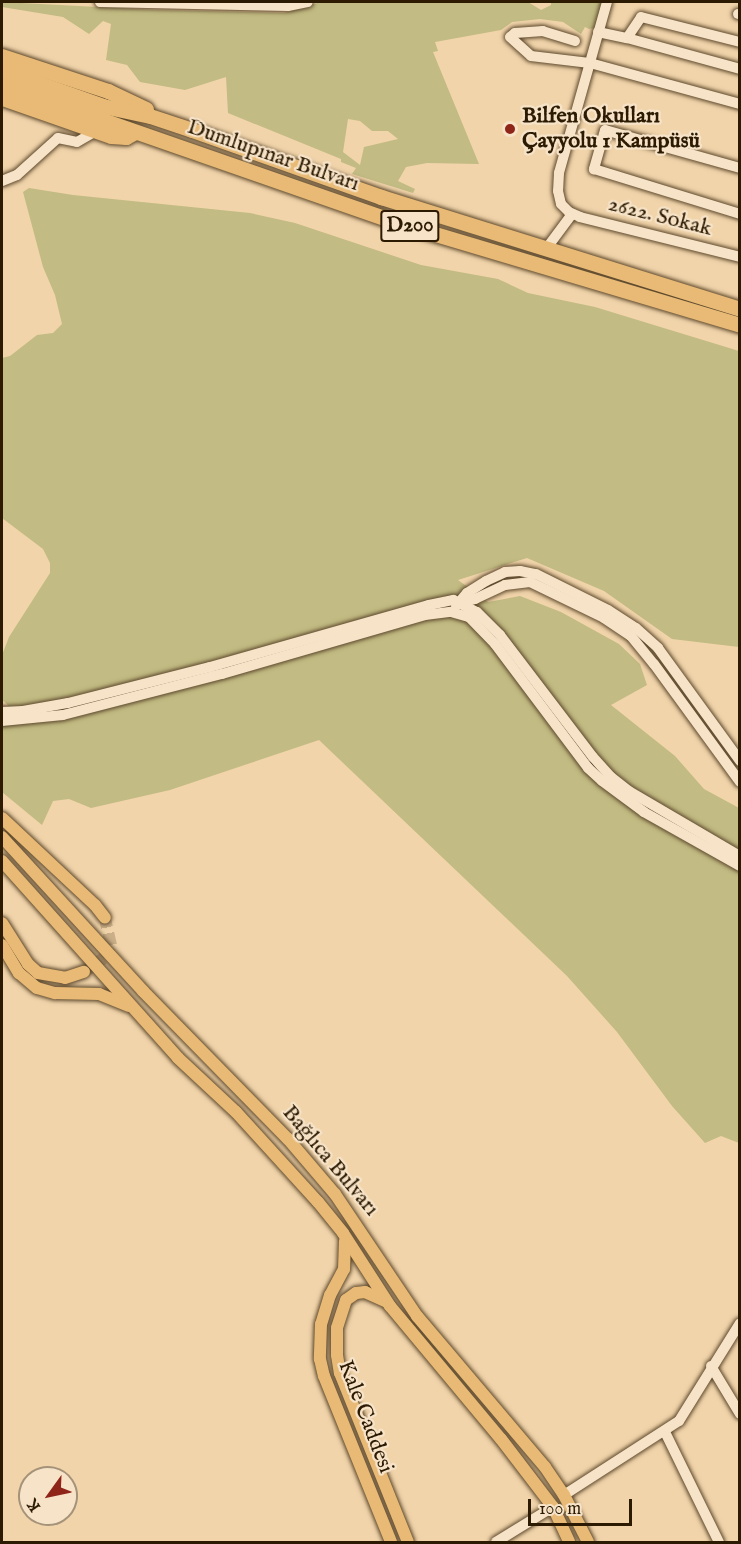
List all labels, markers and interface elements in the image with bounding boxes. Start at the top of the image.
place label: Bilfen Okulları Çayyolu 1 Kampüsü [522,103,700,154]
street label: Dumlupınar Bulvarı [184,114,362,198]
marker: Bilfen Okulları Çayyolu 1 Kampüsü [503,122,517,136]
street label: 2622. Sokak [605,191,715,243]
road number: D200 [380,208,440,244]
street label: Bağlıca Bulvarı [276,1100,384,1222]
street label: Kale Caddesi [331,1357,399,1477]
north arrow [18,1466,78,1526]
scale bar [531,1487,634,1525]
text: K [23,1494,46,1515]
text: 100 m [539,1498,581,1521]

